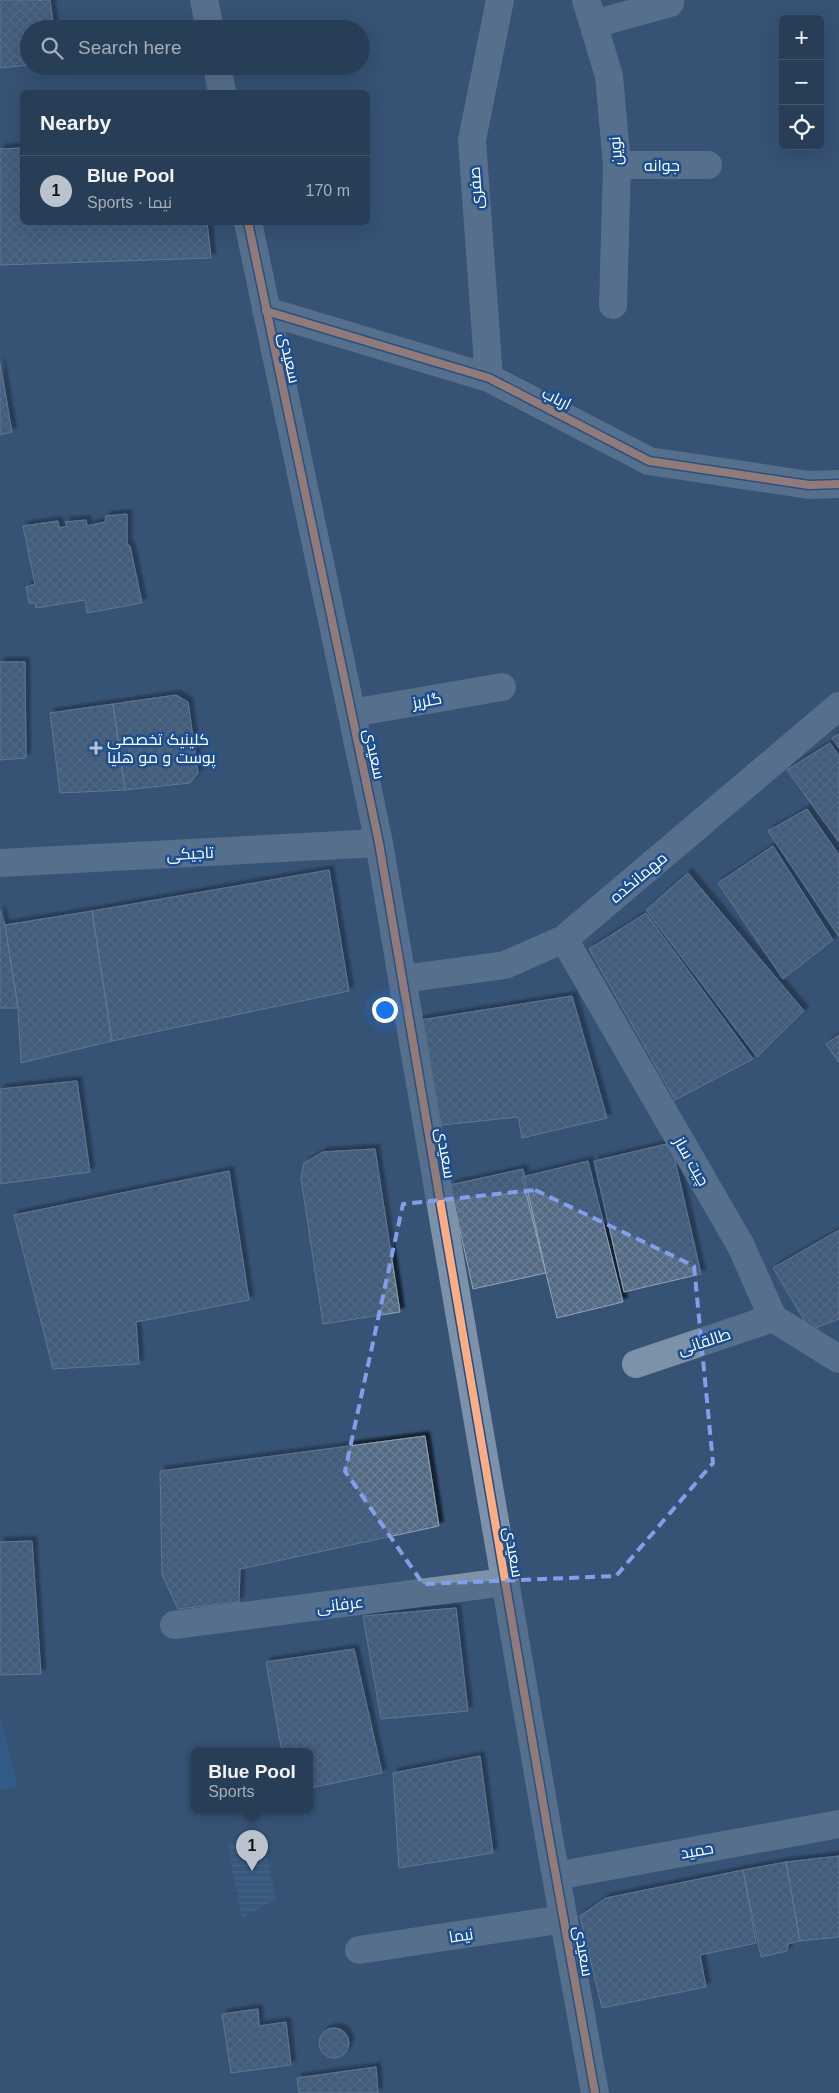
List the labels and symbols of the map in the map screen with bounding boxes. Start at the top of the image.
street label: نوین [606,136,627,166]
street label: جوانه [644,157,680,175]
street label: صفری [466,166,487,210]
street label: سعیدی [274,331,303,385]
street label: ارباب [539,384,574,414]
street label: گلریز [410,690,443,713]
street label: سعیدی [359,727,388,781]
place label: کلینیک تخصصی پوست و مو هلیا [107,731,216,769]
marker: کلینیک تخصصی پوست و مو هلیا [89,741,103,755]
street label: تاجیکی [166,844,215,865]
street label: مهمانکده [606,849,672,908]
your location [372,997,398,1023]
street label: سعیدی [431,1126,458,1180]
street label: چیت ساز [668,1133,712,1190]
street label: طالقانی [676,1325,733,1360]
street label: سعیدی [499,1525,526,1579]
street label: عرفانی [316,1593,365,1618]
pin: 1 [236,1830,268,1871]
street label: حمید [679,1839,715,1863]
street label: سعیدی [569,1924,596,1978]
street label: نیما [448,1925,475,1947]

